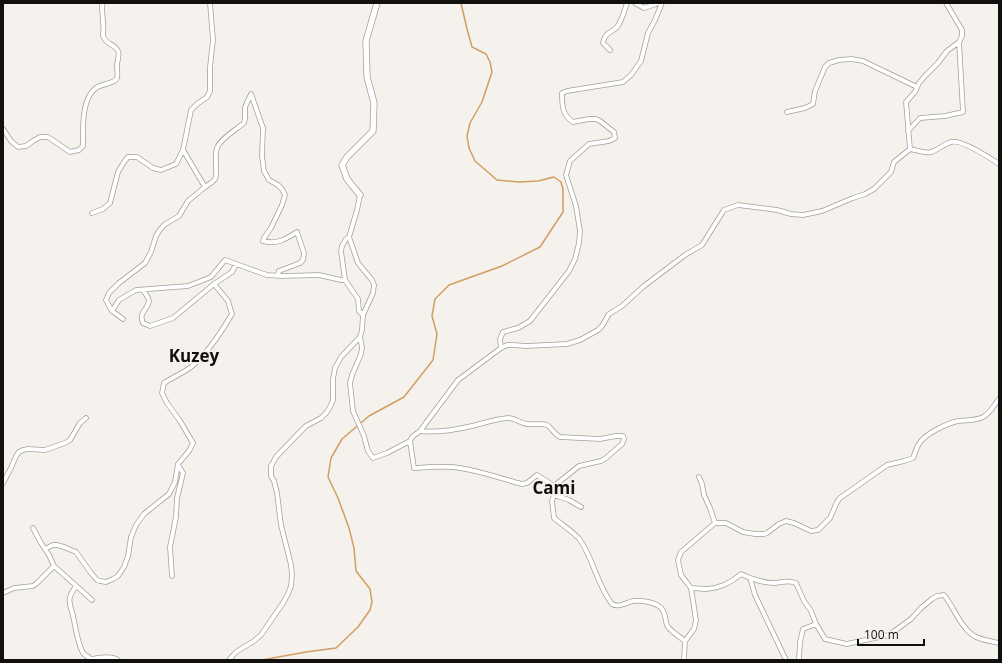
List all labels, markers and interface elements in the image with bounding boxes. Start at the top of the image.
district label: Kuzey [169,344,220,367]
district label: Cami [533,476,575,499]
scale bar [858,621,924,647]
text: 100 m [864,626,899,643]

